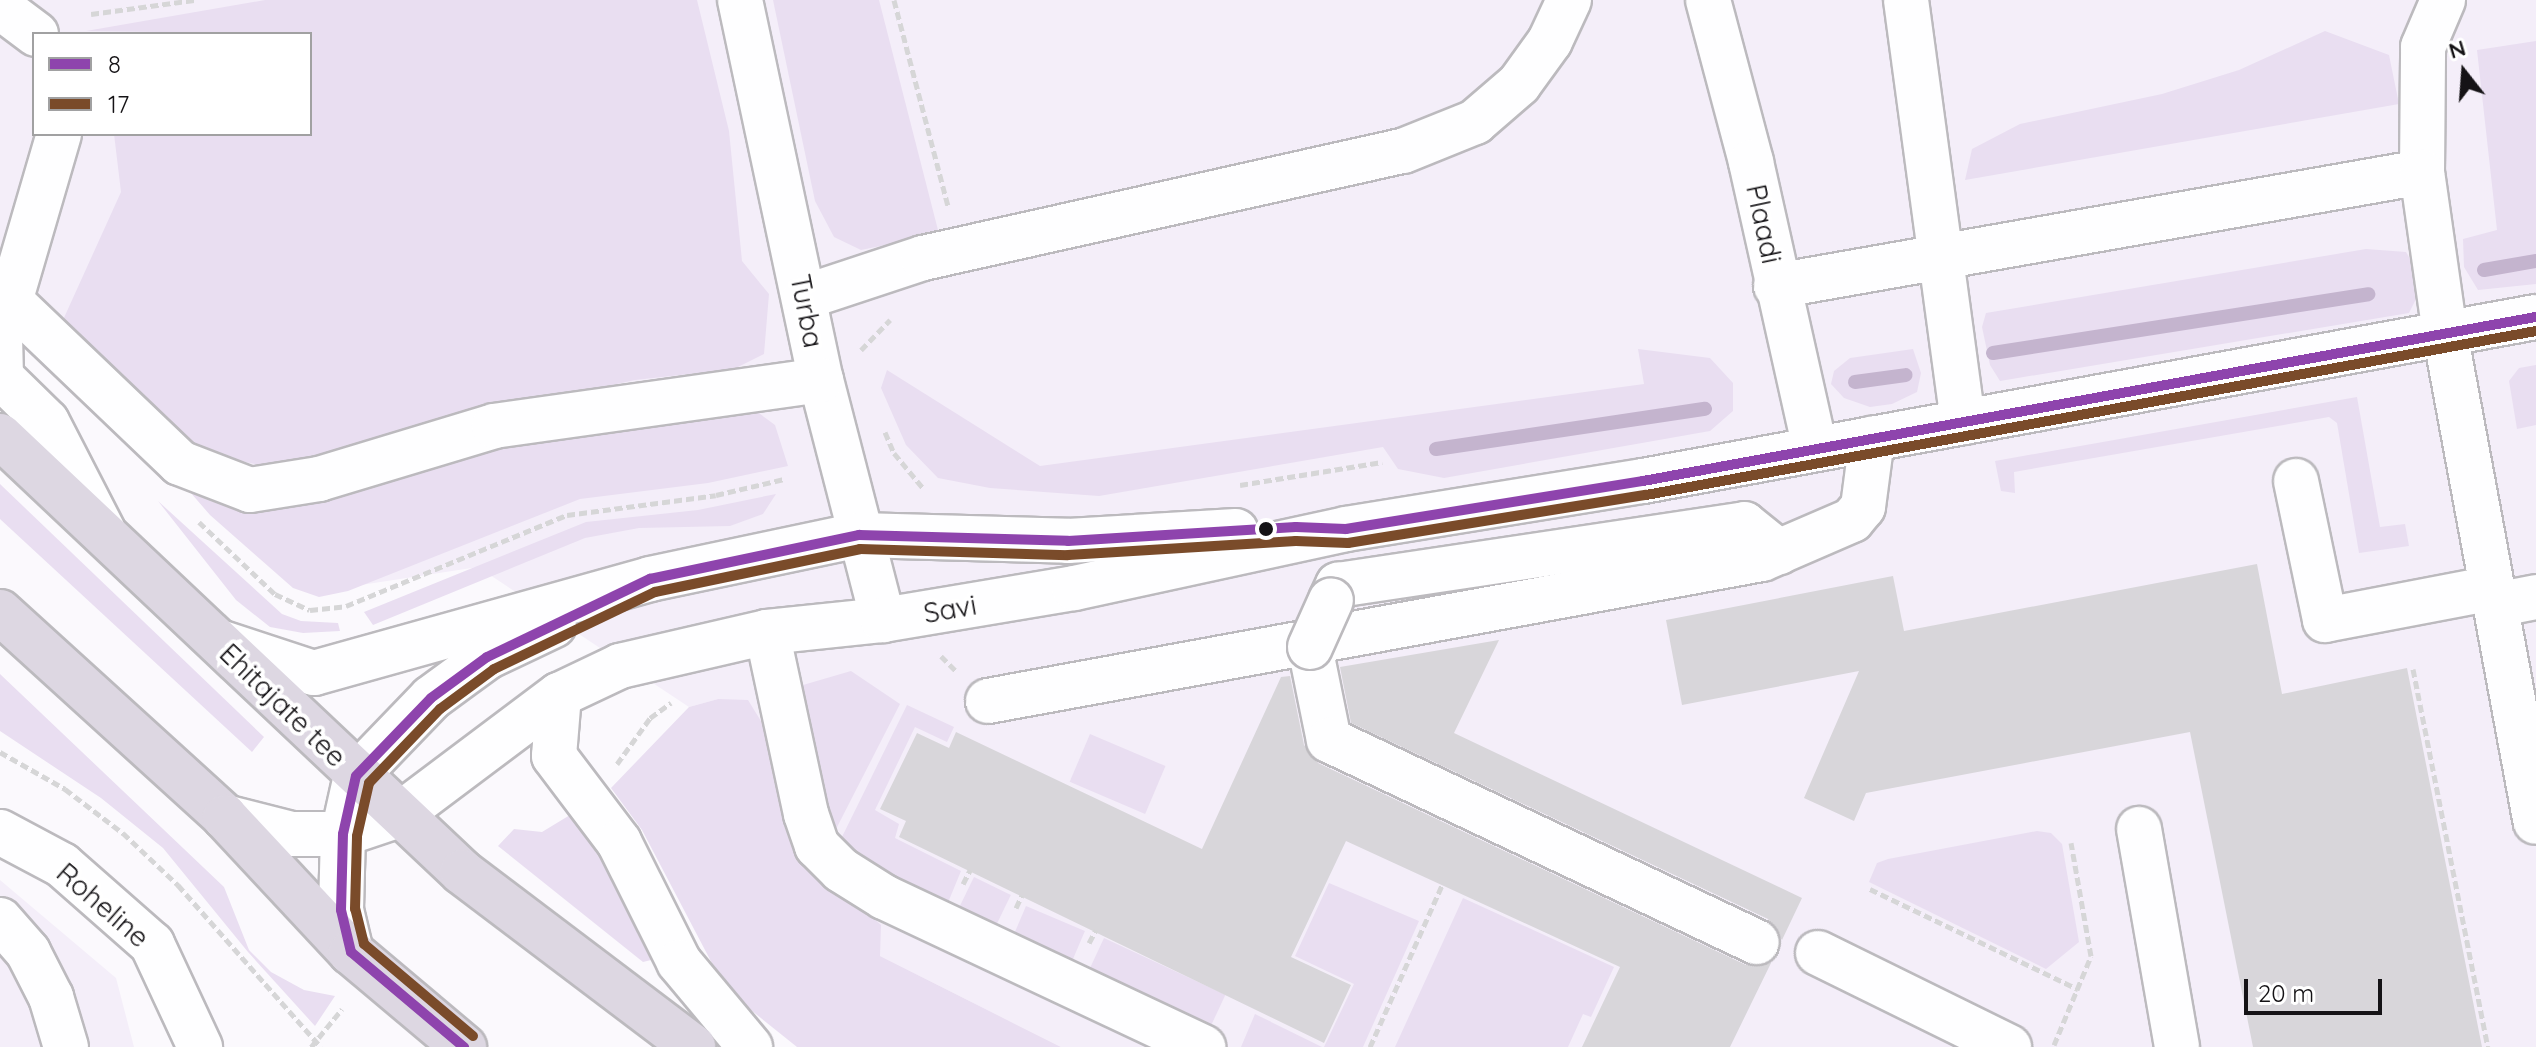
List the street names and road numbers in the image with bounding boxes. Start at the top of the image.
street label: Plaadi [1739,181,1789,267]
street label: Turba [783,271,831,351]
street label: Savi [921,588,979,630]
street label: Ehitajate tee [213,636,353,774]
street label: Roheline [50,856,156,954]

